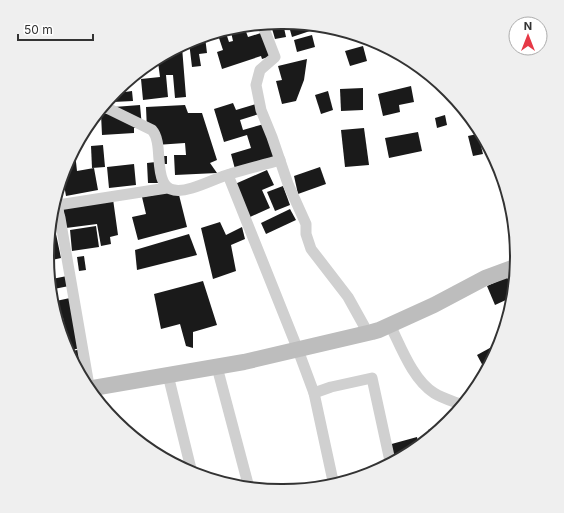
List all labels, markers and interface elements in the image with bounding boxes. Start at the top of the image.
scale bar [18,16,93,42]
north arrow [508,16,548,56]
text: N [524,19,532,33]
text: 50 m [24,22,53,37]

